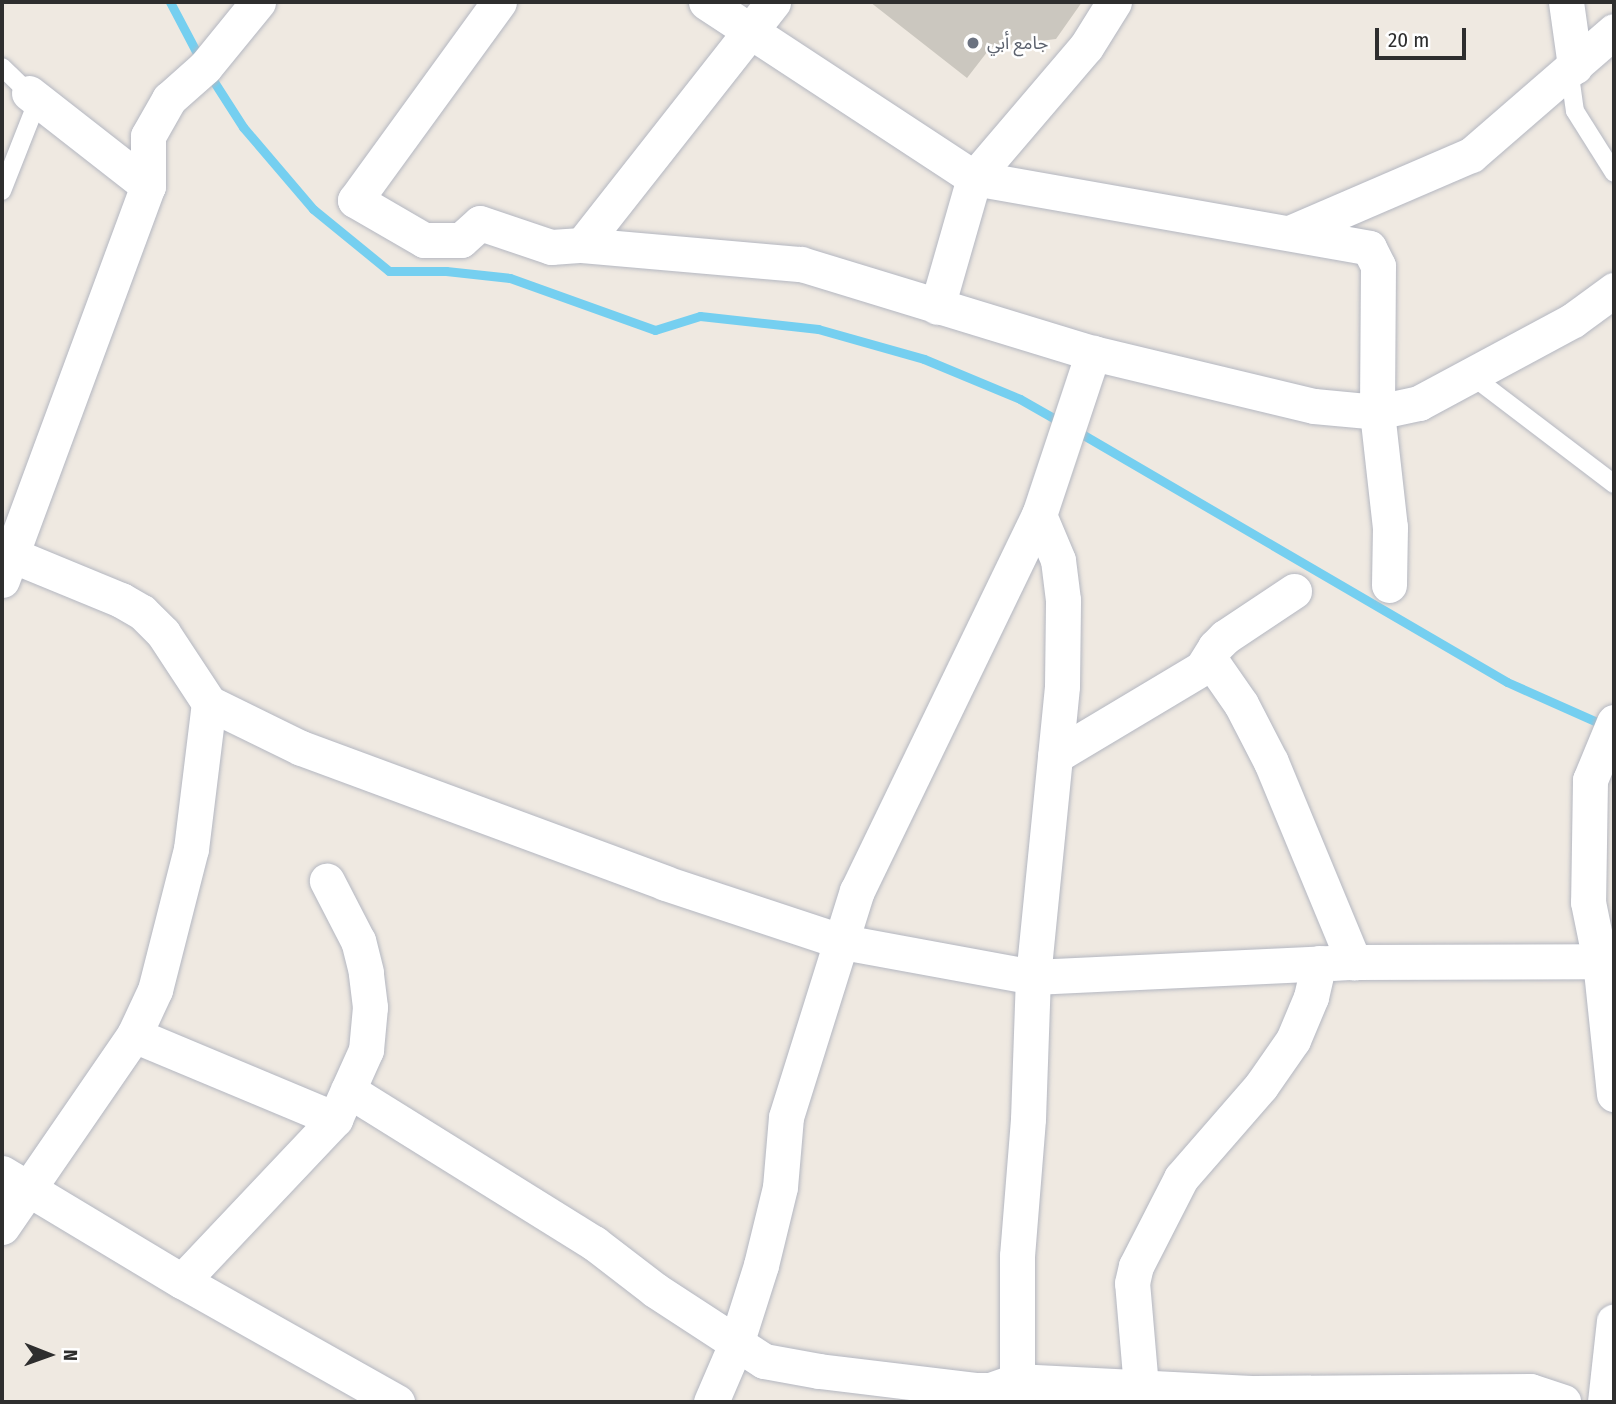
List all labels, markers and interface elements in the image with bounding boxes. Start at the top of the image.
scale bar [1378,14,1469,58]
text: 20 m [1388,27,1429,53]
place label: جامع أبي [987,32,1048,54]
marker: جامع أبي [965,35,981,51]
north arrow [14,1320,84,1390]
text: N [59,1349,82,1361]

